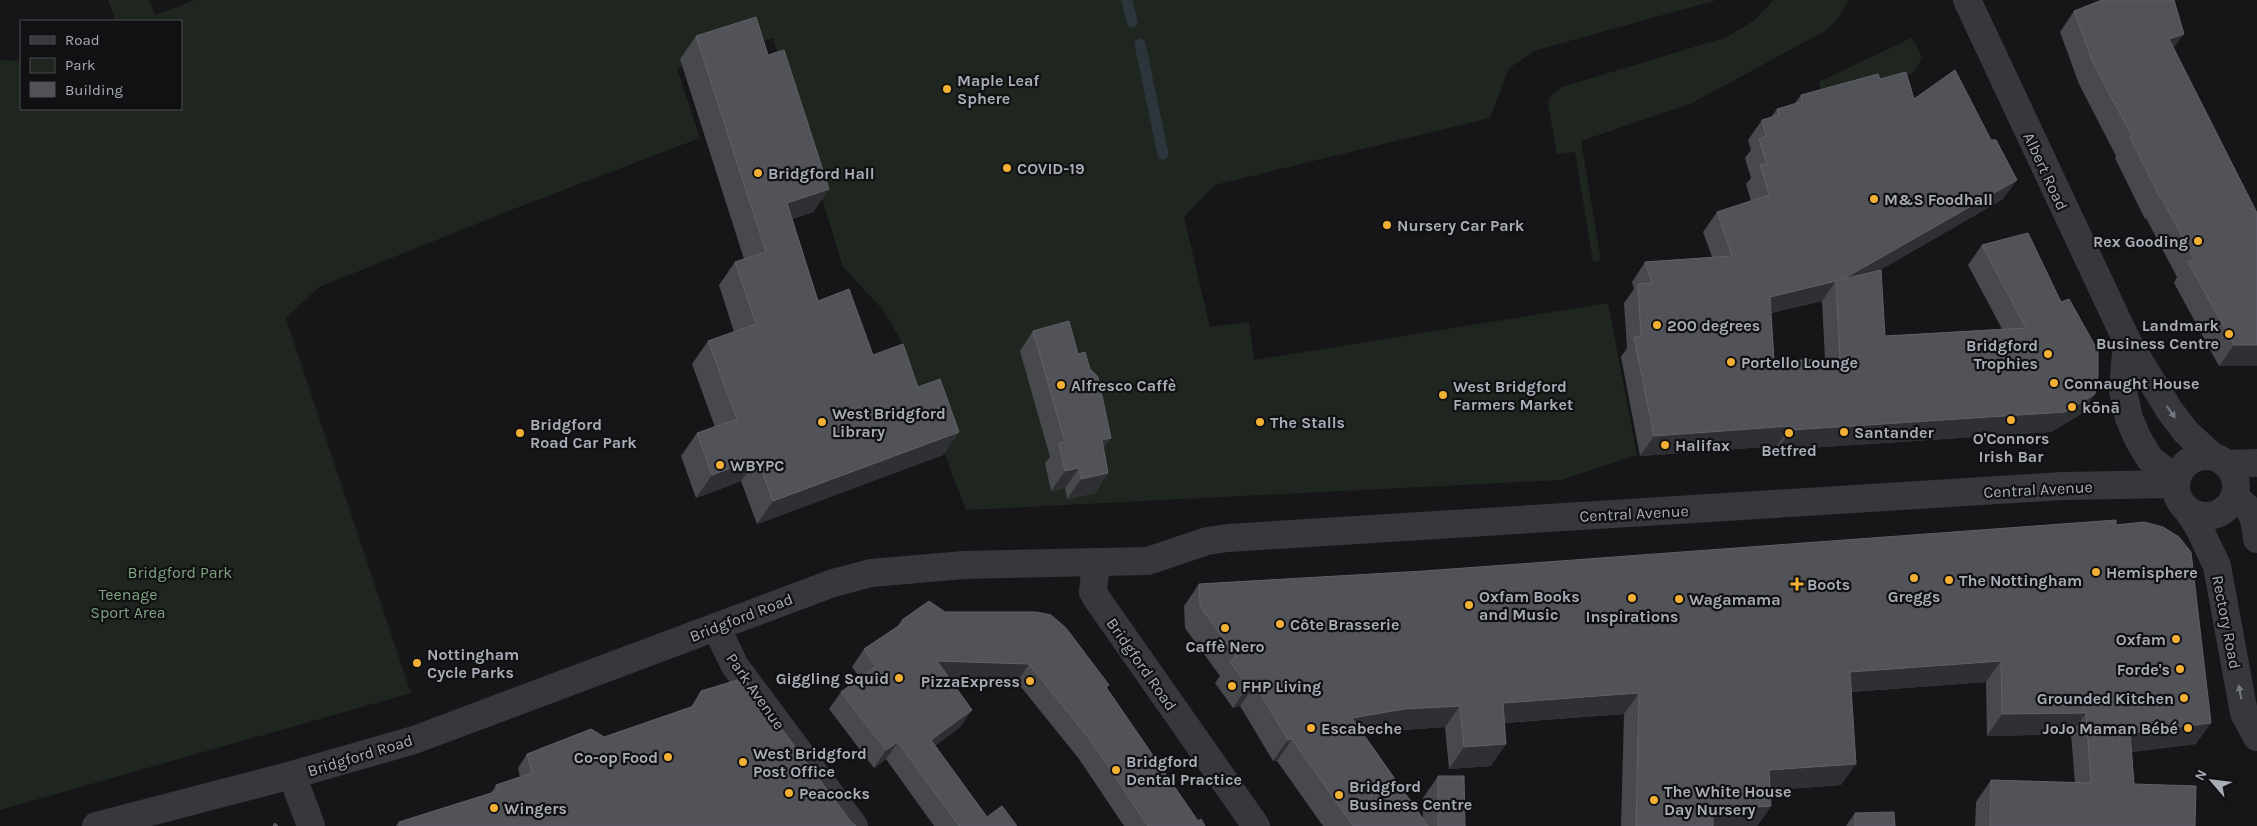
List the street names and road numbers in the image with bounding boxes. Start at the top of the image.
street label: Albert Road [2019,129,2072,213]
street label: Central Avenue [1983,477,2093,502]
street label: Central Avenue [1579,501,1689,526]
street label: Rectory Road [2208,574,2245,670]
street label: Bridgford Road [687,589,796,646]
street label: Bridgford Road [1103,614,1181,714]
street label: Park Avenue [722,649,789,733]
street label: Bridgford Road [305,730,415,781]

